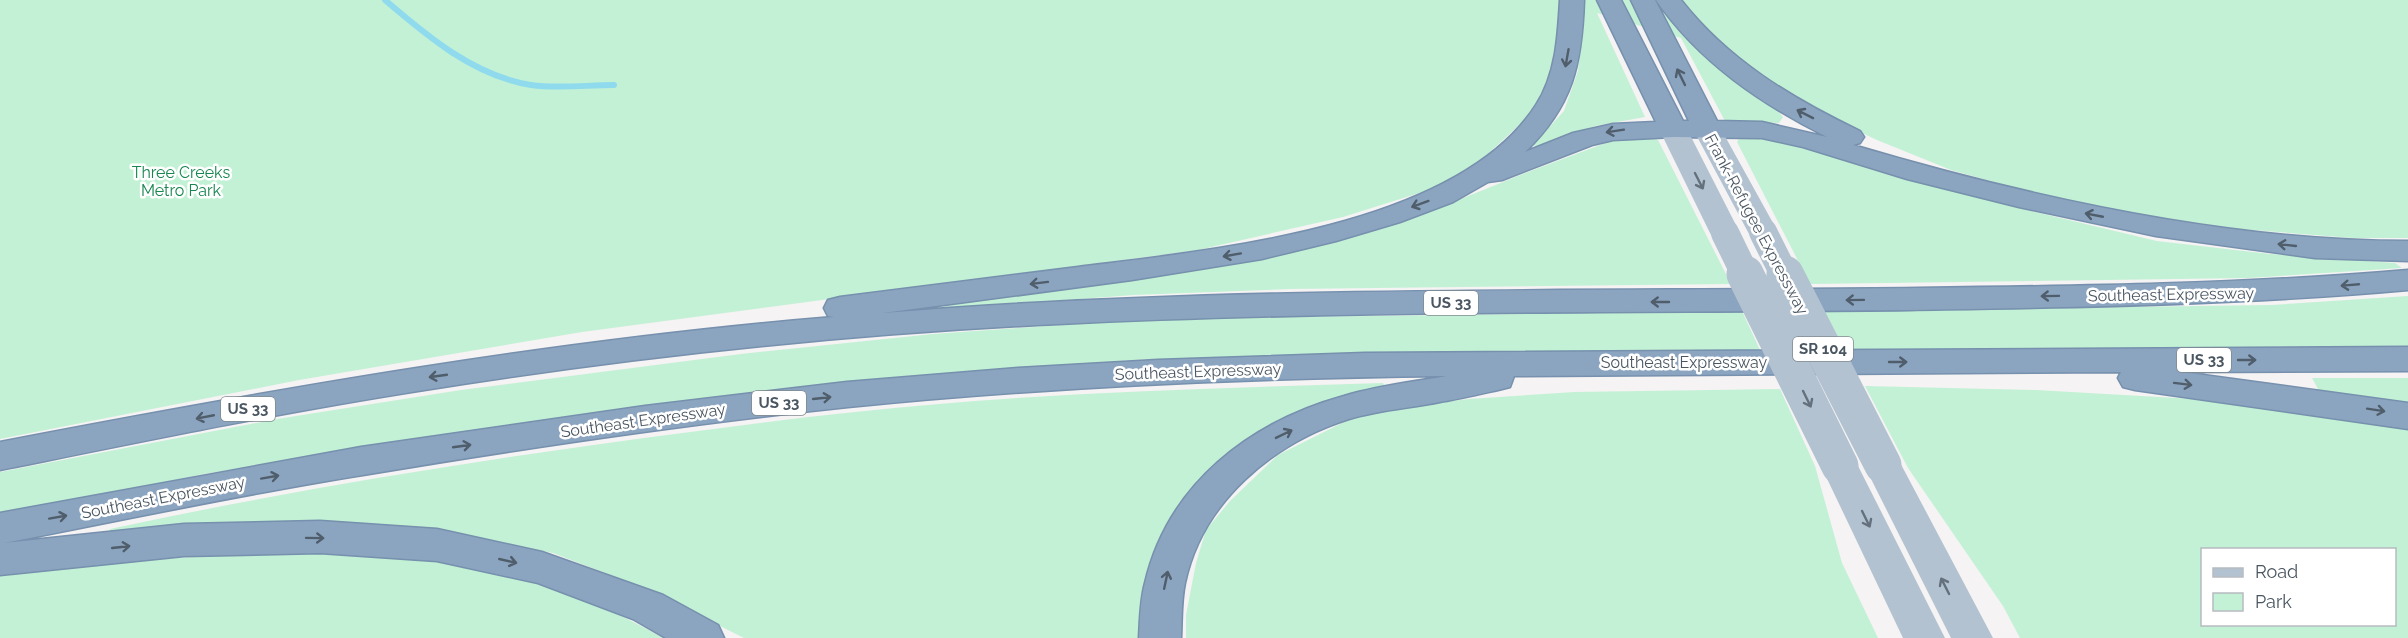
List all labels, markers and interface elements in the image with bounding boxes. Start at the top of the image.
one-way arrow [1561,48,1572,68]
one-way arrow [1675,68,1686,86]
one-way arrow [1796,108,1814,119]
one-way arrow [1605,126,1625,137]
street label: Frank-Refugee Expressway [1701,131,1812,318]
park label: Three Creeks Metro Park [132,163,231,200]
one-way arrow [1694,171,1706,189]
one-way arrow [1411,200,1430,211]
one-way arrow [2085,209,2104,220]
one-way arrow [2277,239,2297,250]
one-way arrow [1223,250,1243,261]
one-way arrow [1030,277,1050,288]
one-way arrow [2340,280,2360,291]
street label: Southeast Expressway [2088,284,2255,305]
road number: US 33 [1424,291,1478,315]
one-way arrow [2041,291,2061,302]
one-way arrow [1846,294,1866,306]
one-way arrow [1651,296,1671,308]
road number: SR 104 [1793,337,1853,361]
road number: US 33 [2177,348,2231,372]
street label: Southeast Expressway [1601,353,1768,372]
one-way arrow [2237,354,2257,366]
one-way arrow [1888,356,1908,368]
street label: Southeast Expressway [1115,359,1282,384]
one-way arrow [429,371,449,382]
one-way arrow [2172,378,2192,389]
one-way arrow [1801,389,1813,407]
road number: US 33 [752,391,806,415]
one-way arrow [812,392,831,403]
road number: US 33 [221,397,275,421]
street label: Southeast Expressway [559,399,727,441]
one-way arrow [2366,405,2385,416]
one-way arrow [196,412,215,423]
one-way arrow [1275,427,1293,439]
one-way arrow [452,440,472,451]
street label: Southeast Expressway [80,472,247,523]
one-way arrow [260,472,279,483]
one-way arrow [1860,509,1872,527]
one-way arrow [47,511,67,522]
one-way arrow [305,532,325,543]
one-way arrow [110,541,130,552]
legend [2201,548,2396,626]
one-way arrow [499,555,518,567]
text: Road [2255,561,2298,582]
one-way arrow [1161,571,1172,590]
one-way arrow [1939,577,1951,595]
text: Park [2255,591,2292,612]

